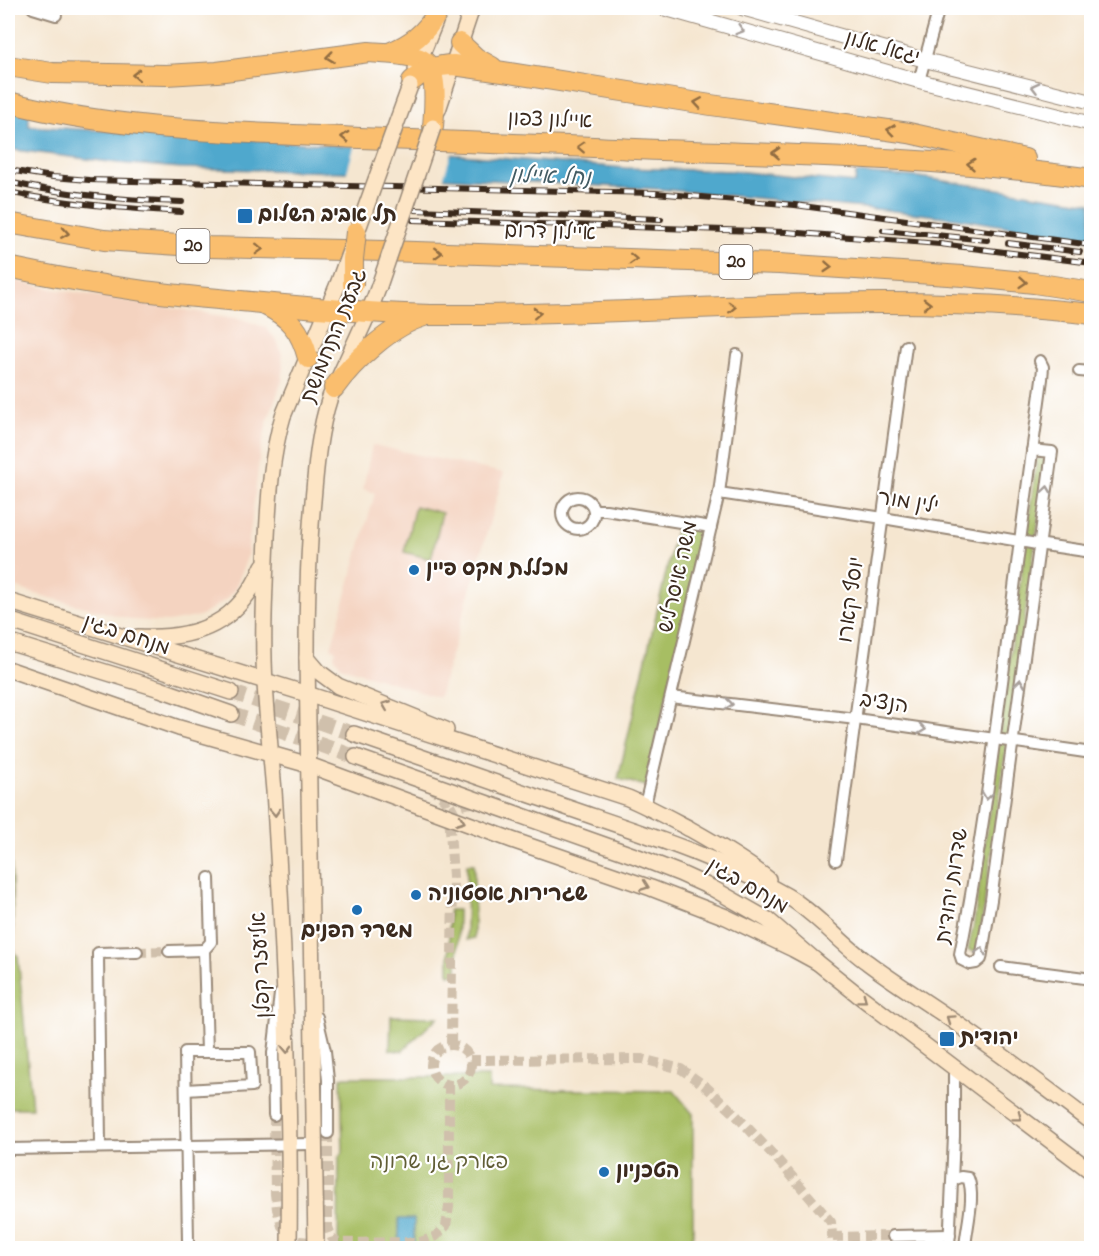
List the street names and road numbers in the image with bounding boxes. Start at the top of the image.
street label: יגאל אלון [841,24,923,74]
street label: איילון צפון [507,105,593,137]
street label: איילון דרום [504,216,596,250]
road number: 20 [176,229,210,263]
road number: 20 [720,245,752,279]
street label: גבעת התחמושת [294,264,376,408]
street label: ילין מור [875,483,941,523]
street label: משה איסרליש [652,518,706,636]
street label: יוסף קארו [831,555,873,645]
street label: מנחם בגין [79,608,173,664]
street label: הנציב [858,686,910,722]
street label: שדרות יהודית [929,826,977,947]
street label: מנחם בגין [701,852,793,922]
street label: אליעזר קפלן [244,911,280,1019]

